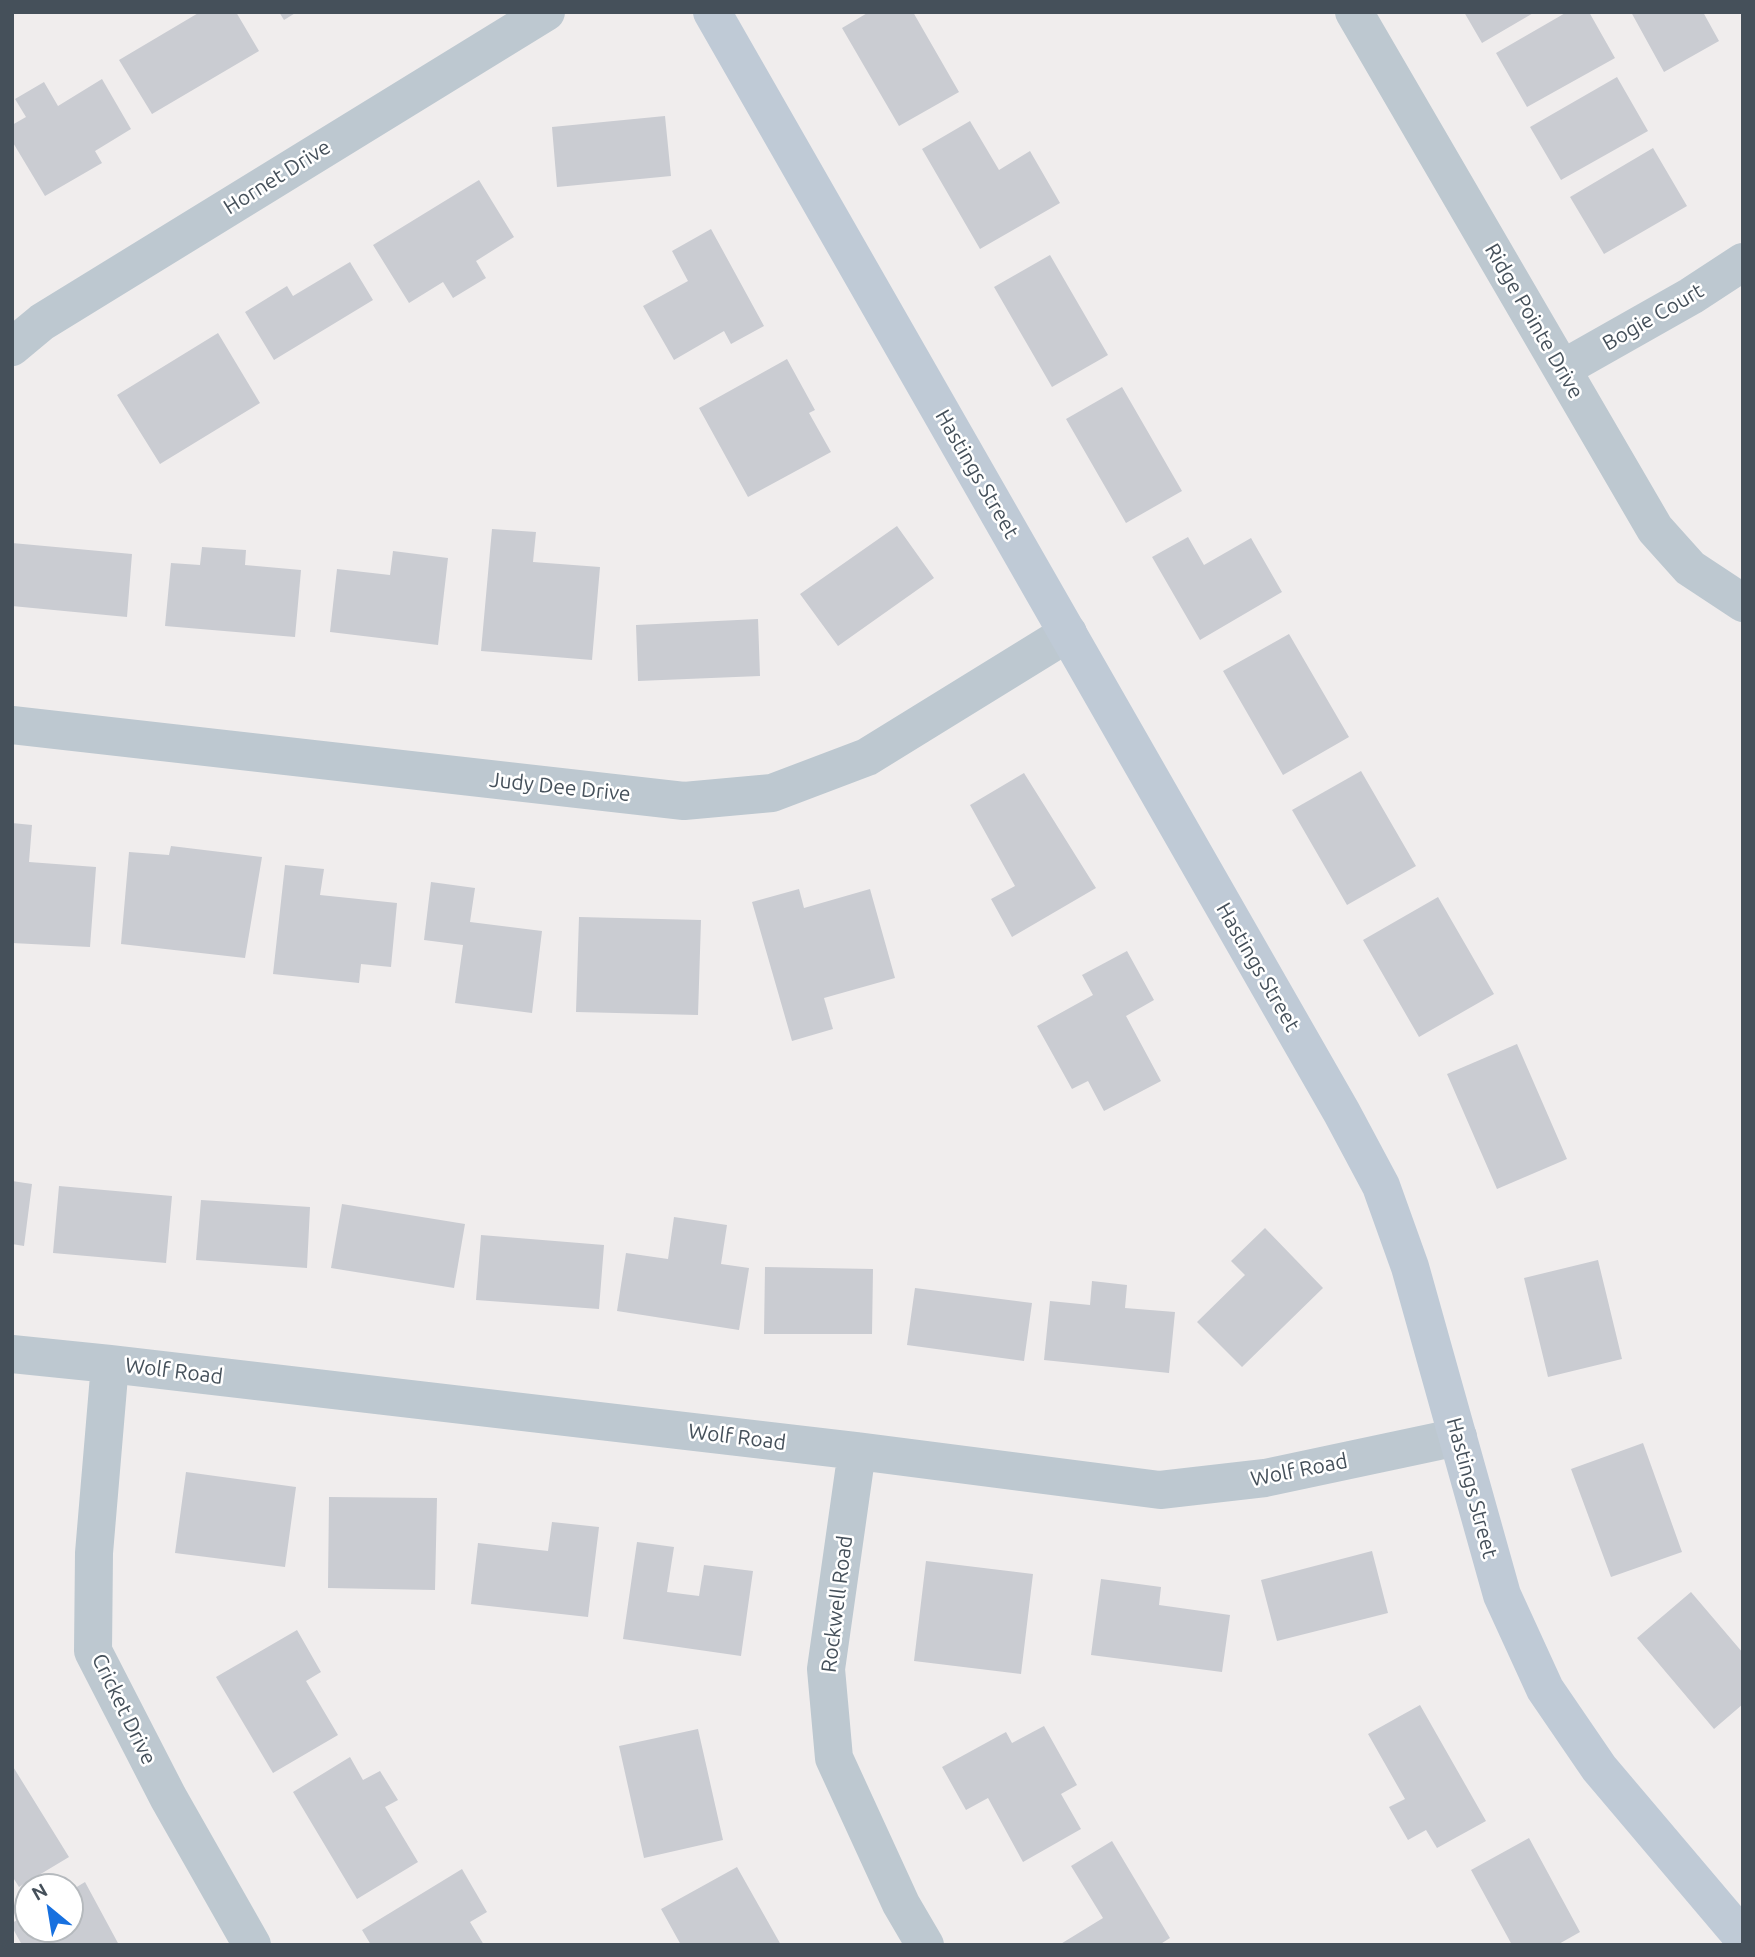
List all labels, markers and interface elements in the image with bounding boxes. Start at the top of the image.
street label: Hornet Drive [219,134,335,220]
street label: Ridge Pointe Drive [1479,239,1589,403]
street label: Bogie Court [1598,278,1708,356]
street label: Hastings Street [930,405,1024,543]
street label: Judy Dee Drive [488,767,632,807]
street label: Hastings Street [1211,898,1305,1036]
street label: Wolf Road [124,1353,224,1389]
street label: Hastings Street [1441,1415,1503,1561]
street label: Wolf Road [687,1419,787,1455]
street label: Wolf Road [1248,1448,1350,1492]
street label: Rockwell Road [816,1534,858,1674]
street label: Cricket Drive [86,1649,162,1769]
north arrow [14,1873,84,1943]
text: N [28,1878,51,1905]

